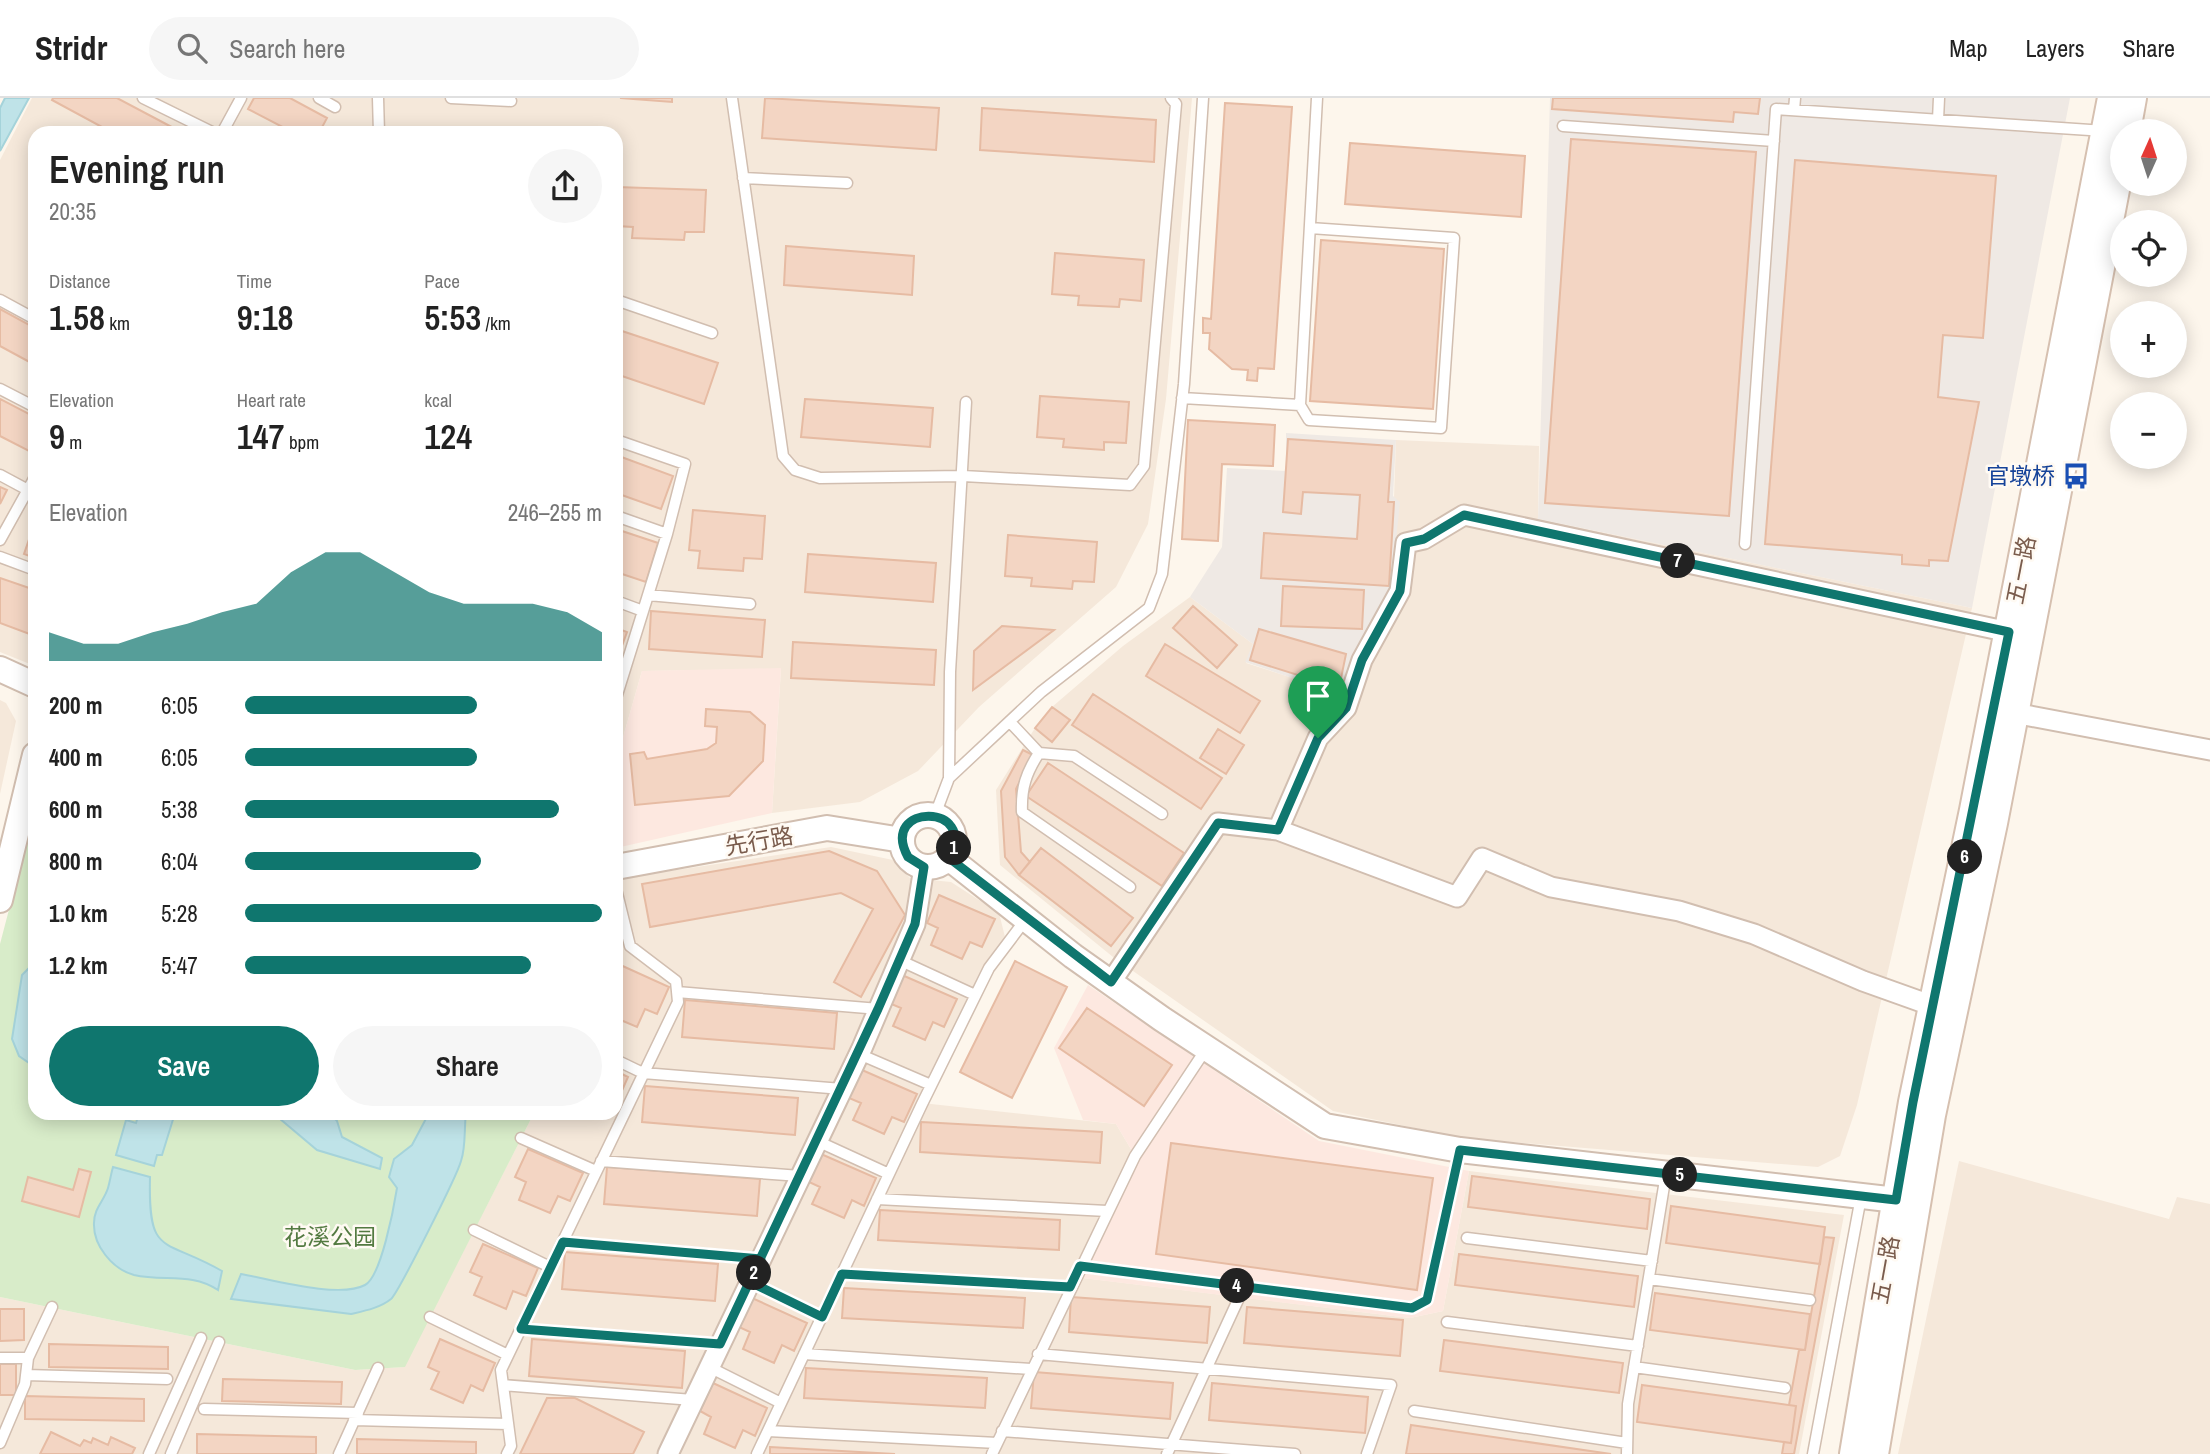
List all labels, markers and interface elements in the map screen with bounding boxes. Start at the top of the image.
search box [149,17,639,80]
text: Stridr [35,26,107,70]
icon: search [173,29,211,67]
text: Search here [229,31,345,66]
text: Map [1949,32,1987,64]
text: Layers [2025,32,2084,64]
text: Share [2122,32,2175,64]
north arrow [2110,119,2188,196]
map controls [2110,119,2187,469]
text: Evening run [49,144,225,195]
button: share [528,149,602,223]
text: 20:35 [49,196,96,227]
button: locate [2110,210,2187,287]
text: Distance [49,268,110,294]
text: Time [237,268,272,294]
text: Pace [424,268,460,294]
text: 1.58 [49,294,105,341]
text: 9:18 [237,294,294,341]
text: 5:53 [424,294,481,341]
button: + [2110,301,2187,378]
text: km [105,310,130,336]
text: /km [481,310,511,336]
text: Elevation [49,387,114,413]
text: Heart rate [237,387,306,413]
text: kcal [424,387,452,413]
button: − [2110,392,2187,469]
text: 9 [49,413,65,460]
text: 147 [237,413,285,460]
text: 124 [424,413,472,460]
text: m [65,429,82,455]
text: bpm [285,429,319,455]
place label: 官墩桥 [1986,460,2055,491]
bus stop icon: 官墩桥 [2061,461,2091,491]
text: Elevation [49,497,128,528]
text: 246–255 m [508,497,602,528]
street label: 五一路 [1999,533,2042,607]
pin: 7 [1660,544,1696,578]
text: 7 [1673,547,1682,573]
pin [1288,666,1348,738]
icon: arrive [1299,677,1337,715]
text: 200 m [49,690,102,721]
text: 6:05 [161,690,198,721]
text: 400 m [49,742,102,773]
text: 6:05 [161,742,198,773]
text: 600 m [49,794,102,825]
text: 5:38 [161,794,198,825]
street label: 先行路 [722,819,796,862]
pin: 1 [936,830,972,866]
text: 1 [949,834,958,860]
pin: 6 [1948,840,1982,874]
text: 6 [1960,843,1969,869]
text: 800 m [49,846,102,877]
text: 6:04 [161,846,198,877]
text: 1.0 km [49,898,108,929]
text: 5:28 [161,898,198,929]
text: 1.2 km [49,950,108,981]
text: 5:47 [161,950,198,981]
button: Save [49,1026,319,1106]
button: Share [333,1026,602,1106]
pin: 5 [1662,1158,1698,1192]
text: 5 [1675,1161,1684,1187]
park label: 花溪公园 [284,1221,376,1252]
street label: 五一路 [1863,1233,1906,1307]
pin: 2 [736,1256,772,1290]
text: 2 [749,1259,758,1285]
pin: 4 [1220,1268,1254,1304]
text: 4 [1232,1272,1241,1298]

